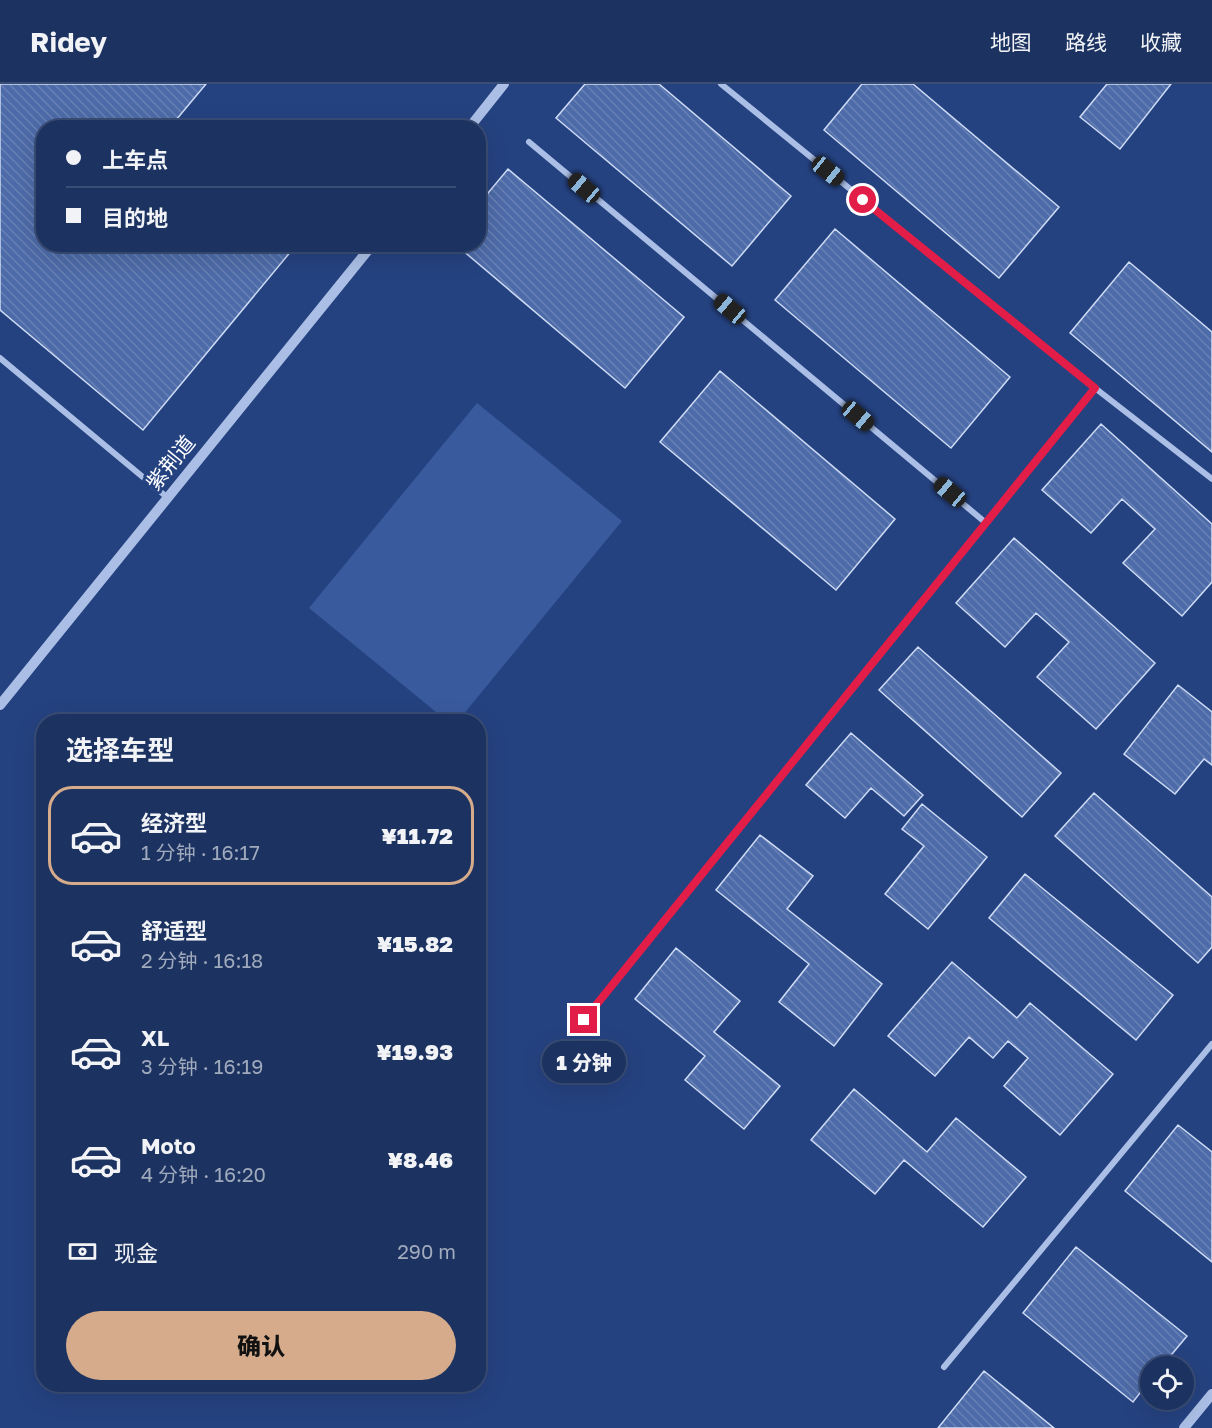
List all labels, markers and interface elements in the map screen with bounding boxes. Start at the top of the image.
text: Ridey [30,25,107,58]
text: 地图 [990,29,1032,55]
text: 路线 [1065,29,1107,55]
text: 收藏 [1140,29,1182,55]
text: 上车点 [102,146,168,173]
car [808,153,848,189]
car [564,170,604,206]
route start [849,186,876,213]
text: 目的地 [102,204,168,231]
car [710,291,750,327]
car [838,398,878,434]
street label: 紫荆道 [140,430,200,495]
car [930,474,970,510]
text: 选择车型 [66,734,174,766]
icon: car [69,809,123,863]
text: 经济型 [141,809,207,836]
text: ¥11.72 [381,822,453,849]
text: 1 分钟 · 16:17 [141,840,260,864]
icon: car [69,917,123,971]
text: 舒适型 [141,917,207,944]
text: ¥15.82 [377,930,453,957]
text: 2 分钟 · 16:18 [141,948,263,972]
route end [570,1006,597,1033]
text: XL [141,1024,169,1051]
icon: car [69,1025,123,1079]
text: ¥19.93 [376,1038,453,1065]
callout: 1 分钟 [542,1041,626,1083]
text: 1 分钟 [556,1050,612,1074]
text: 3 分钟 · 16:19 [141,1054,263,1078]
text: Moto [141,1132,196,1159]
icon: car [69,1133,123,1187]
text: ¥8.46 [388,1146,453,1173]
text: 4 分钟 · 16:20 [141,1162,266,1186]
icon: cash [66,1235,99,1268]
text: 现金 [114,1239,158,1266]
text: 290 m [397,1239,456,1263]
button: 确认 [66,1311,456,1380]
map controls [1140,1356,1194,1410]
button: locate [1140,1356,1194,1410]

